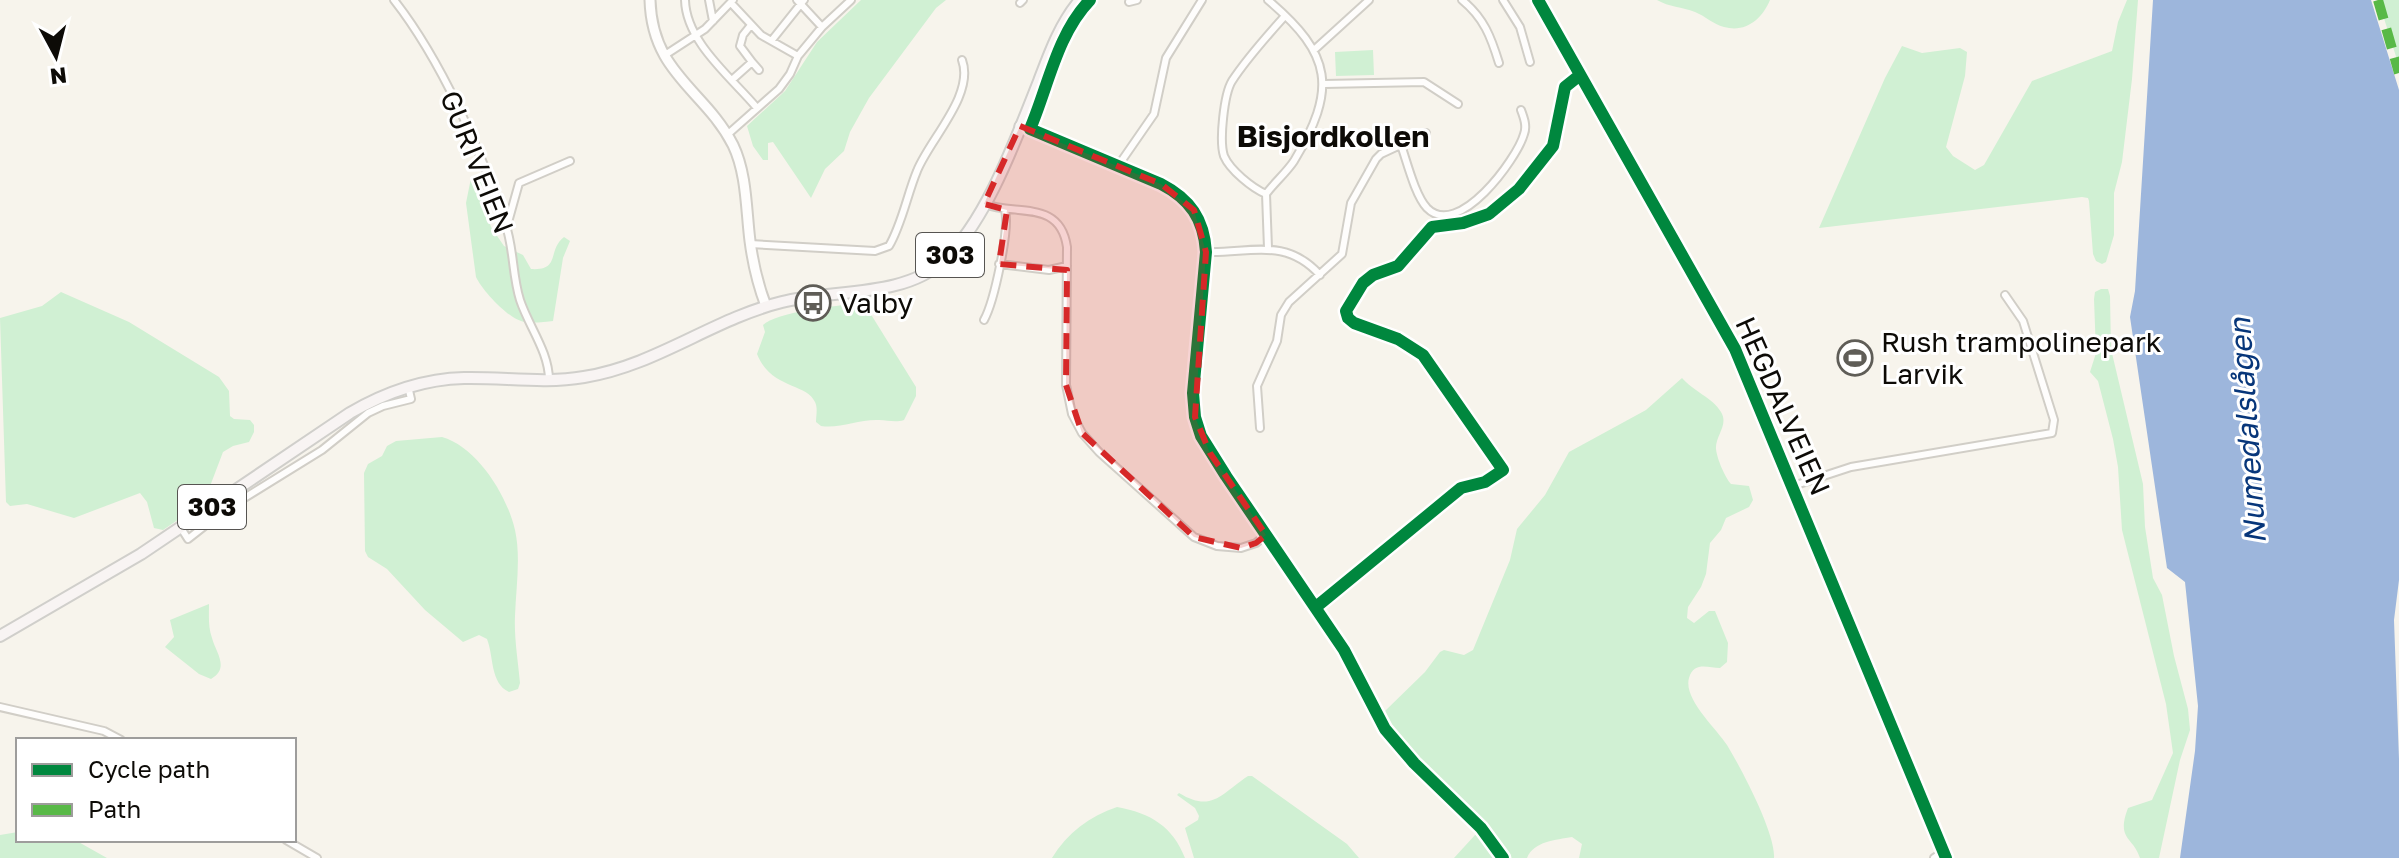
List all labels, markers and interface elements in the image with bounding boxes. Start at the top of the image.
north arrow [16,16,96,96]
text: N [49,62,68,91]
street label: GURIVEIEN [434,86,521,238]
district label: Bisjordkollen [1237,118,1429,154]
road number: 303 [916,233,984,277]
bus stop icon: Valby [794,284,832,322]
place label: Valby [839,286,914,319]
street label: HEGDALVEIEN [1729,311,1838,500]
water label: Numedalslågen [2221,315,2273,545]
place label: Rush trampolinepark Larvik [1881,325,2162,390]
sports icon: Rush trampolinepark Larvik [1836,339,1874,377]
road number: 303 [178,485,246,529]
legend [16,738,296,842]
text: Cycle path [88,754,210,783]
text: Path [88,794,141,823]

